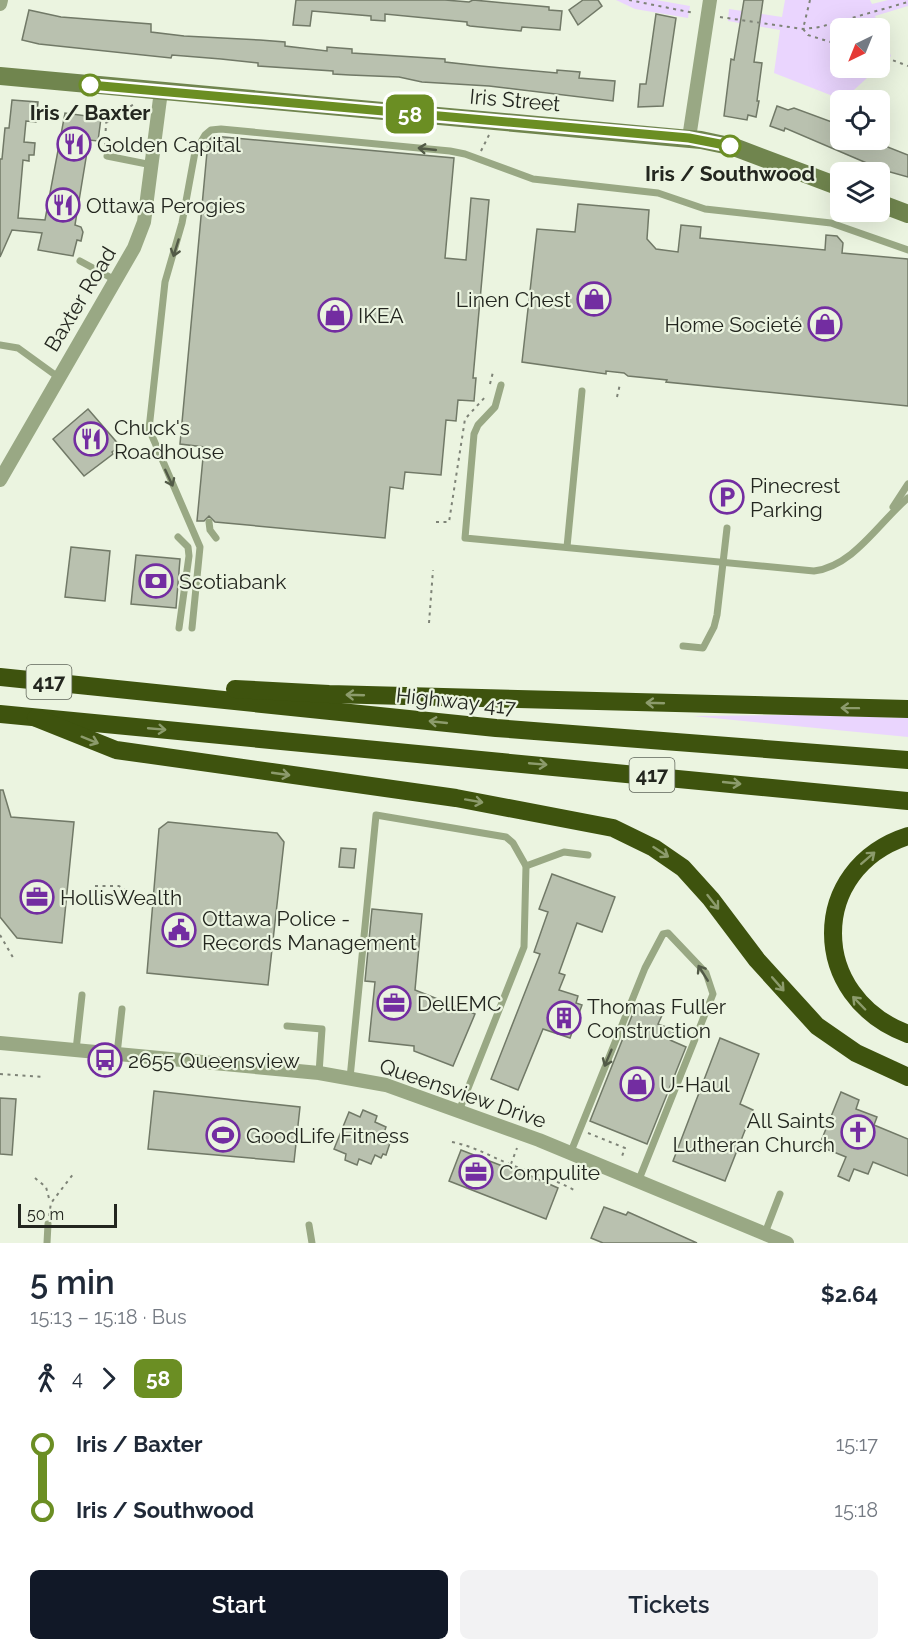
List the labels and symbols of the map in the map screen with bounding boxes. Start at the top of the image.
north arrow [830,18,890,78]
marker: Iris / Baxter [79,74,101,96]
street label: Iris Street [469,84,561,116]
line badge: 58 [383,94,437,134]
place label: Iris / Baxter [30,100,150,125]
restaurant icon: Golden Capital [56,126,92,162]
place label: Golden Capital [97,132,241,157]
marker: Iris / Southwood [719,135,741,157]
one-way arrow [417,143,437,154]
place label: Iris / Southwood [645,161,815,186]
restaurant icon: Ottawa Perogies [45,187,81,223]
place label: Ottawa Perogies [86,193,245,218]
one-way arrow [170,238,181,257]
street label: Baxter Road [39,242,121,356]
shop icon: Linen Chest [576,281,612,317]
place label: Linen Chest [456,287,571,312]
shop icon: IKEA [317,297,353,333]
place label: IKEA [358,303,404,328]
shop icon: Home Societé [807,306,843,342]
place label: Home Societé [664,312,802,337]
place label: Chuck's Roadhouse [114,415,224,464]
restaurant icon: Chuck's Roadhouse [73,421,109,457]
one-way arrow [164,469,176,487]
place label: Pinecrest Parking [750,473,840,522]
parking icon: Pinecrest Parking [709,479,745,515]
bank icon: Scotiabank [138,563,174,599]
place label: Scotiabank [179,569,286,594]
road number: 417 [26,665,72,699]
street label: Highway 417 [395,682,518,720]
one-way arrow [345,689,365,700]
one-way arrow [645,697,665,709]
one-way arrow [840,702,860,713]
one-way arrow [429,716,448,727]
one-way arrow [146,724,166,735]
one-way arrow [80,735,99,746]
road number: 417 [630,758,674,792]
one-way arrow [528,759,547,770]
one-way arrow [271,768,291,779]
one-way arrow [722,778,741,789]
one-way arrow [464,796,484,807]
one-way arrow [652,847,669,859]
one-way arrow [861,851,876,865]
office icon: HollisWealth [19,879,55,915]
place label: HollisWealth [60,885,182,910]
one-way arrow [707,894,720,910]
place label: Ottawa Police - Records Management [202,906,417,955]
public building icon: Ottawa Police - Records Management [161,912,197,948]
one-way arrow [697,964,710,981]
one-way arrow [771,977,785,992]
office icon: DellEMC [376,985,412,1021]
place label: DellEMC [417,991,501,1016]
place label: Thomas Fuller Construction [587,994,727,1043]
one-way arrow [852,995,867,1010]
building icon: Thomas Fuller Construction [546,1000,582,1036]
bus stop icon: 2655 Queensview [87,1042,123,1078]
place label: 2655 Queensview [128,1048,300,1073]
one-way arrow [602,1048,613,1066]
street label: Queensview Drive [376,1053,550,1133]
shop icon: U-Haul [619,1066,655,1102]
place label: U-Haul [660,1072,730,1097]
place label: All Saints Lutheran Church [672,1108,835,1157]
church icon: All Saints Lutheran Church [840,1114,876,1150]
sports icon: GoodLife Fitness [205,1117,241,1153]
place label: GoodLife Fitness [246,1123,409,1148]
office icon: Compulite [458,1154,494,1190]
place label: Compulite [499,1160,600,1185]
scale bar [18,1201,117,1228]

